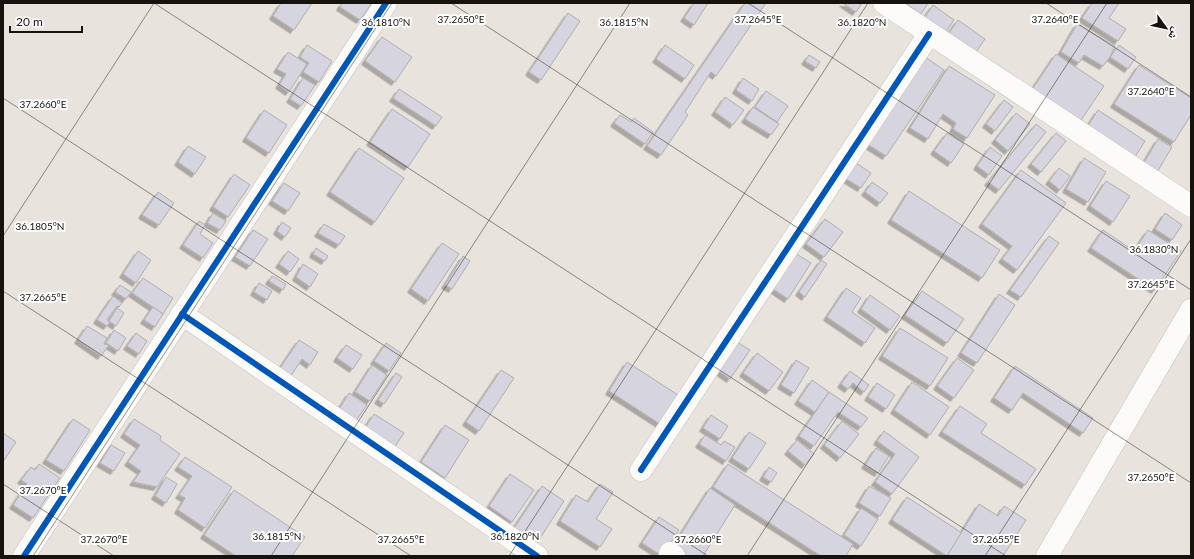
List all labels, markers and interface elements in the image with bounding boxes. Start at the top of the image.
scale bar [10,8,82,34]
north arrow [1146,8,1186,48]
text: 37.2650°E [437,13,485,25]
text: 37.2645°E [734,13,782,25]
text: 37.2640°E [1031,13,1079,25]
text: 20 m [16,14,43,29]
text: 36.1810°N [362,16,410,28]
text: 36.1815°N [600,16,648,28]
text: 36.1820°N [838,16,886,28]
text: ش [1164,24,1183,42]
text: 37.2640°E [1127,85,1175,97]
text: 37.2660°E [19,98,67,110]
text: 36.1805°N [16,220,64,232]
text: 36.1830°N [1130,243,1178,255]
text: 37.2645°E [1127,278,1175,290]
text: 37.2665°E [19,291,67,303]
text: 37.2650°E [1127,471,1175,483]
text: 37.2670°E [19,484,67,496]
text: 36.1815°N [253,530,301,542]
text: 36.1820°N [491,530,539,542]
text: 37.2670°E [80,533,128,545]
text: 37.2665°E [377,533,425,545]
text: 37.2660°E [674,533,722,545]
text: 37.2655°E [972,533,1020,545]

